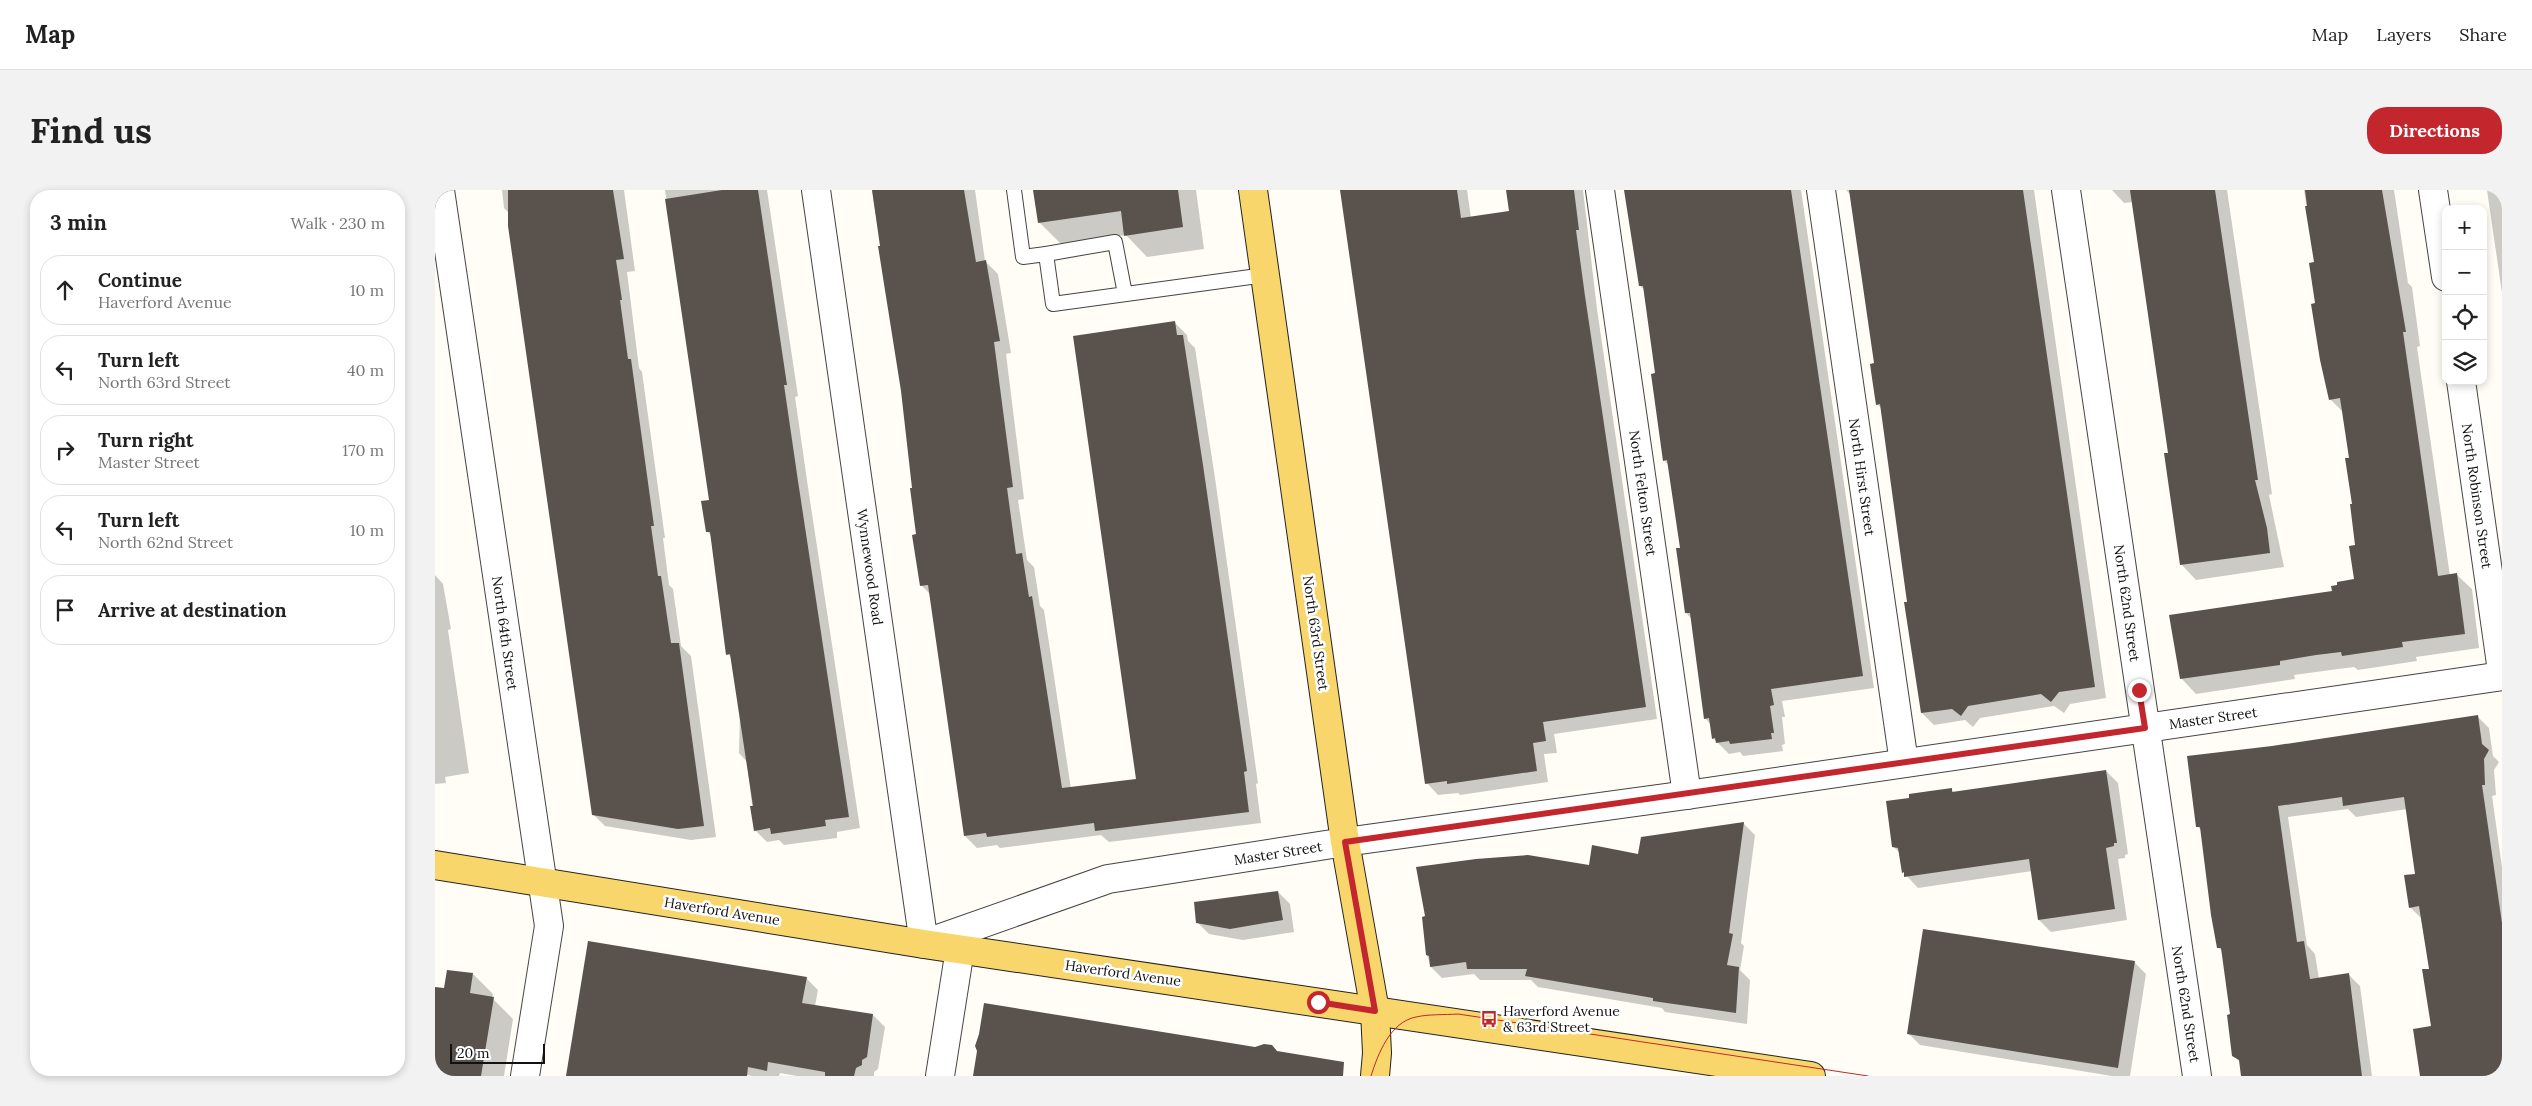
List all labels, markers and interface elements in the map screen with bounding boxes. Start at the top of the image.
text: Map [25,19,75,50]
text: Map [2312,23,2348,46]
text: Layers [2376,23,2431,46]
text: Share [2459,23,2507,46]
button: Directions [2367,107,2502,154]
text: Find us [30,108,152,153]
map controls [2442,205,2487,385]
button: + [2442,205,2487,250]
text: 3 min [50,209,107,236]
text: Walk · 230 m [290,213,385,233]
button: − [2442,250,2487,295]
text: Continue [98,268,182,292]
icon: ahead [51,276,79,304]
text: 10 m [350,280,384,300]
text: Haverford Avenue [98,292,232,312]
button: locate [2442,295,2487,340]
button: layers [2442,340,2487,385]
text: Turn left [98,348,179,372]
icon: left [51,356,79,384]
text: 40 m [347,360,384,380]
text: North 63rd Street [98,372,231,392]
street label: North Hirst Street [1845,417,1879,537]
street label: North Robinson Street [2458,422,2496,570]
text: Turn right [98,428,194,452]
street label: North Felton Street [1625,429,1661,558]
icon: right [51,436,79,464]
text: 170 m [342,440,384,460]
text: Master Street [98,452,200,472]
text: Turn left [98,508,179,532]
street label: Wynnewood Road [853,508,887,626]
icon: left [51,516,79,544]
text: 10 m [350,520,384,540]
text: North 62nd Street [98,532,233,552]
street label: North 62nd Street [2110,543,2144,663]
street label: North 63rd Street [1299,574,1333,692]
street label: North 64th Street [488,575,522,692]
icon: arrive [51,596,79,624]
text: Arrive at destination [98,598,287,622]
route end [2128,679,2151,702]
street label: Master Street [2168,703,2259,733]
street label: Master Street [1233,837,1324,869]
street label: Haverford Avenue [663,893,782,929]
street label: North 62nd Street [2168,944,2204,1064]
street label: Haverford Avenue [1064,956,1183,990]
route start [1307,991,1330,1014]
place label: Haverford Avenue & 63rd Street [1503,1002,1620,1036]
bus stop icon: Haverford Avenue & 63rd Street [1479,1009,1499,1029]
scale bar [450,1041,545,1064]
text: 20 m [457,1044,489,1062]

